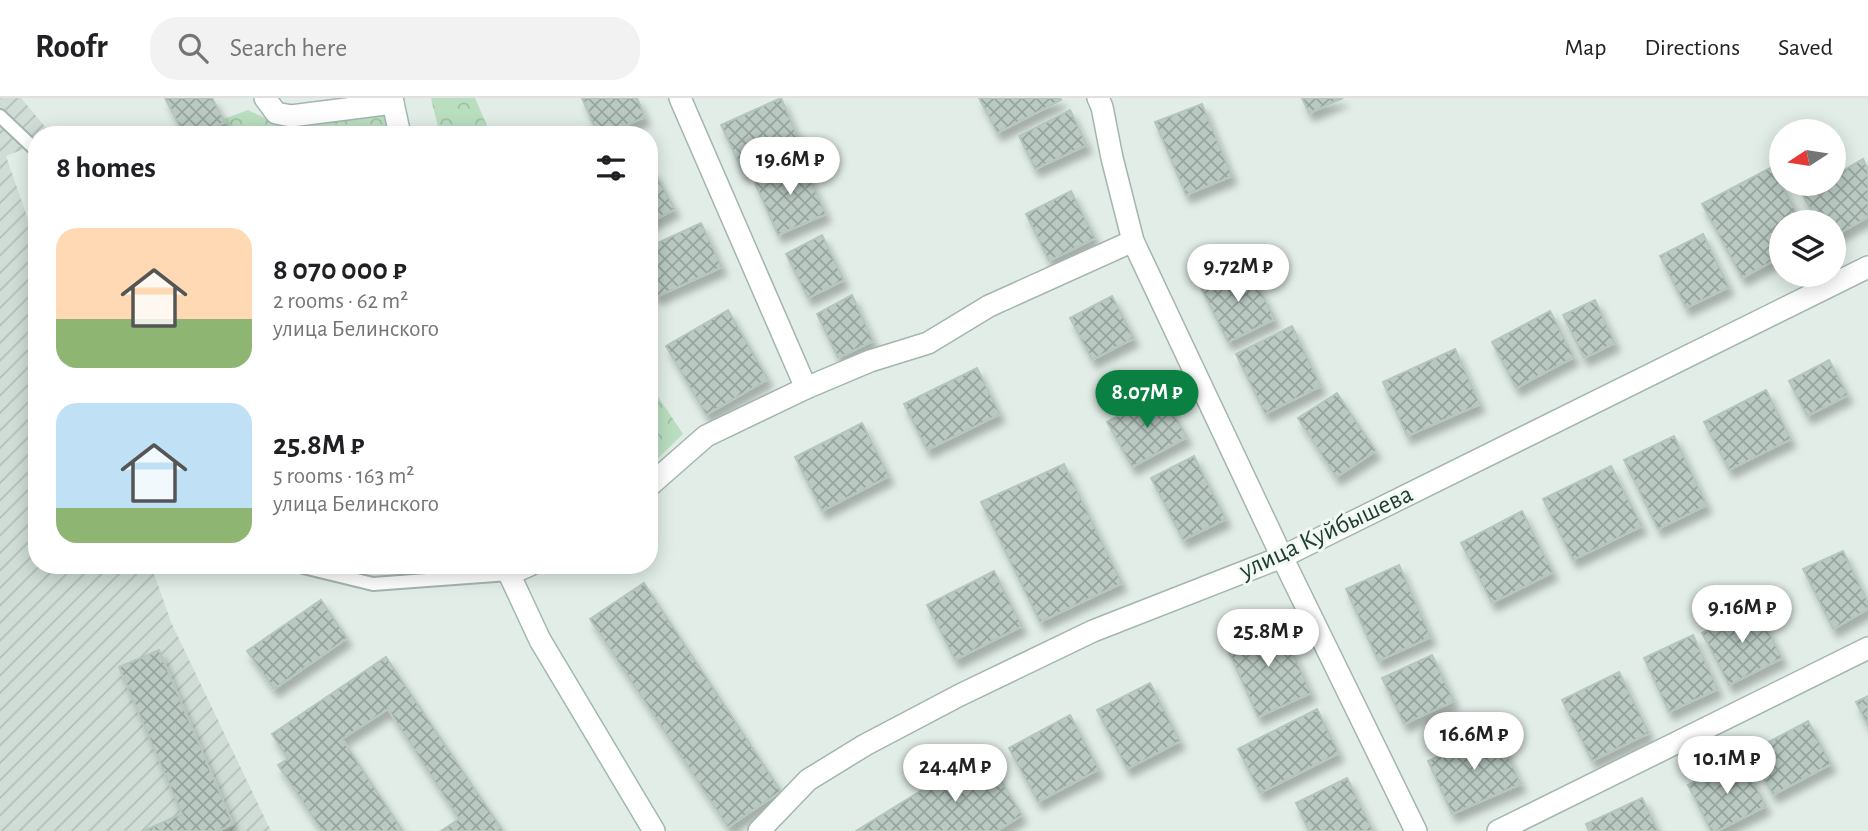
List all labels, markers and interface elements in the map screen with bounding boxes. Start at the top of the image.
search box [150,17,640,80]
icon: search [174,29,212,67]
text: Roofr [35,31,108,64]
text: Search here [230,35,347,61]
text: Map [1564,36,1606,60]
text: Directions [1644,36,1740,60]
text: Saved [1778,36,1833,60]
north arrow [1769,119,1846,196]
map controls [1769,119,1846,287]
pin: 19.6M ₽ [725,138,855,197]
text: 19.6M ₽ [756,148,824,171]
icon: filters [592,149,630,187]
text: 8 homes [56,153,156,183]
button: layers [1769,210,1846,287]
pin: 9.72M ₽ [1173,244,1303,304]
text: 8 070 000 ₽ [273,255,407,285]
text: 9.72M ₽ [1203,255,1273,278]
icon: home [112,256,196,340]
text: 2 rooms · 62 m² [273,290,408,313]
text: улица Белинского [273,318,439,341]
pin: 8.07M ₽ [1082,370,1212,430]
text: 8.07M ₽ [1111,381,1183,404]
text: 25.8M ₽ [273,430,364,460]
icon: home [112,431,196,515]
text: 5 rooms · 163 m² [273,465,414,488]
street label: улица Куйбышева [1234,480,1417,584]
text: улица Белинского [273,493,439,516]
pin: 9.16M ₽ [1677,586,1807,645]
text: 9.16M ₽ [1708,596,1776,619]
pin: 25.8M ₽ [1203,610,1333,669]
text: 25.8M ₽ [1233,620,1303,643]
pin: 16.6M ₽ [1409,712,1539,772]
text: 16.6M ₽ [1440,723,1508,746]
pin: 10.1M ₽ [1662,736,1792,796]
pin: 24.4M ₽ [890,744,1020,804]
text: 10.1M ₽ [1694,747,1760,770]
text: 24.4M ₽ [919,755,991,778]

